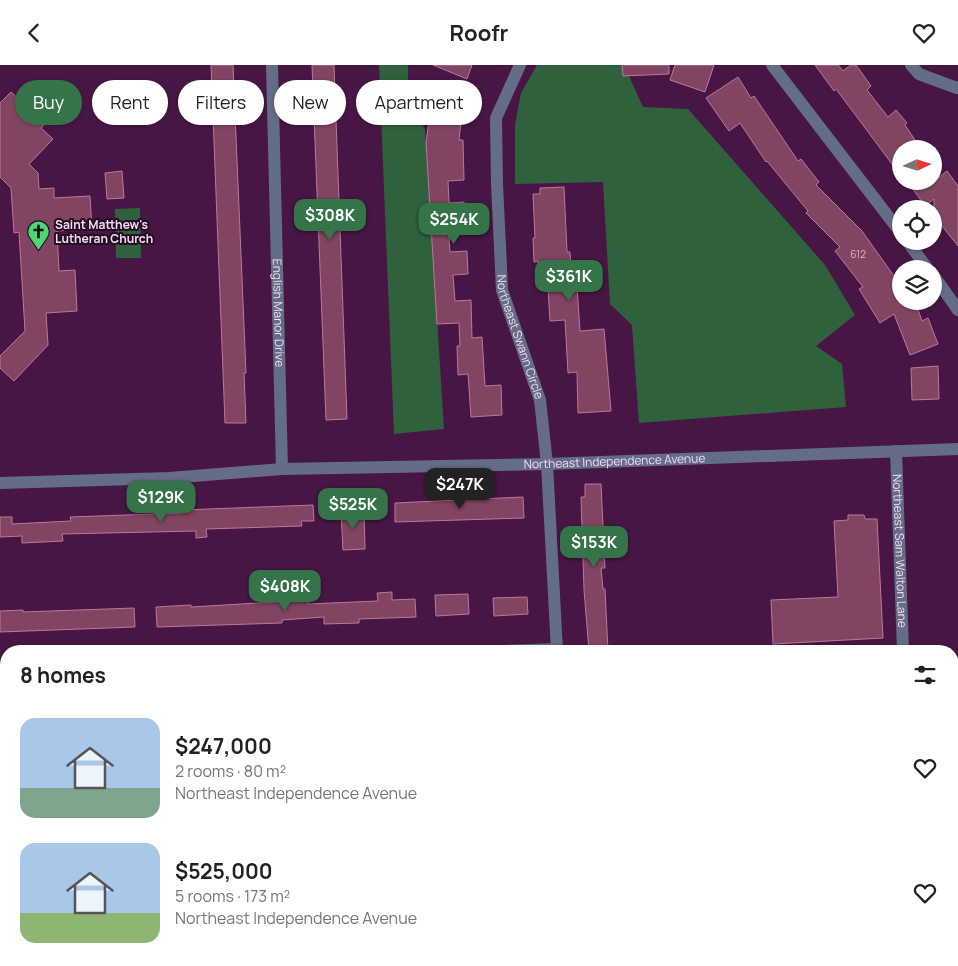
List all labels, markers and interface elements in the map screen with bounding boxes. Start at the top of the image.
text: Roofr [450,18,508,48]
icon: back [20,19,48,47]
icon: heart [910,19,938,47]
chip: Buy [15,80,82,125]
chip: Rent [92,80,168,125]
chip: Filters [178,80,264,125]
chip: New [274,80,346,125]
chip: Apartment [356,80,482,125]
north arrow [892,140,942,190]
map controls [892,140,942,310]
pin: $308K [295,199,365,241]
button: locate [892,200,942,250]
pin: $254K [419,203,489,245]
text: $308K [305,204,355,226]
text: $254K [429,208,479,230]
place label: Saint Matthew's Lutheran Church [55,216,153,247]
church icon: Saint Matthew's Lutheran Church [27,220,51,251]
house number: 612 [850,247,866,261]
street label: English Manor Drive [269,259,288,367]
pin: $361K [534,259,604,302]
button: layers [892,260,942,310]
text: $361K [546,265,592,287]
street label: Northeast Swann Circle [493,274,548,401]
street label: Northeast Independence Avenue [523,449,706,472]
pin: $247K [425,467,495,510]
text: $247K [436,473,484,495]
street label: Northeast Sam Walton Lane [889,474,911,628]
pin: $129K [126,481,196,523]
text: $129K [138,486,184,508]
pin: $525K [318,487,388,530]
text: $525K [329,493,377,515]
pin: $153K [559,525,629,568]
text: $153K [571,531,617,553]
pin: $408K [250,569,320,612]
text: $408K [260,575,310,597]
text: 8 homes [20,661,106,689]
icon: filters [911,661,939,689]
text: $247,000 [175,732,272,760]
icon: home [60,738,120,798]
icon: heart [911,754,939,782]
text: 2 rooms · 80 m² [175,760,286,782]
text: Northeast Independence Avenue [175,782,417,804]
text: $525,000 [175,857,273,885]
icon: home [60,863,120,923]
icon: heart [911,879,939,907]
text: 5 rooms · 173 m² [175,885,290,907]
text: Northeast Independence Avenue [175,907,417,929]

